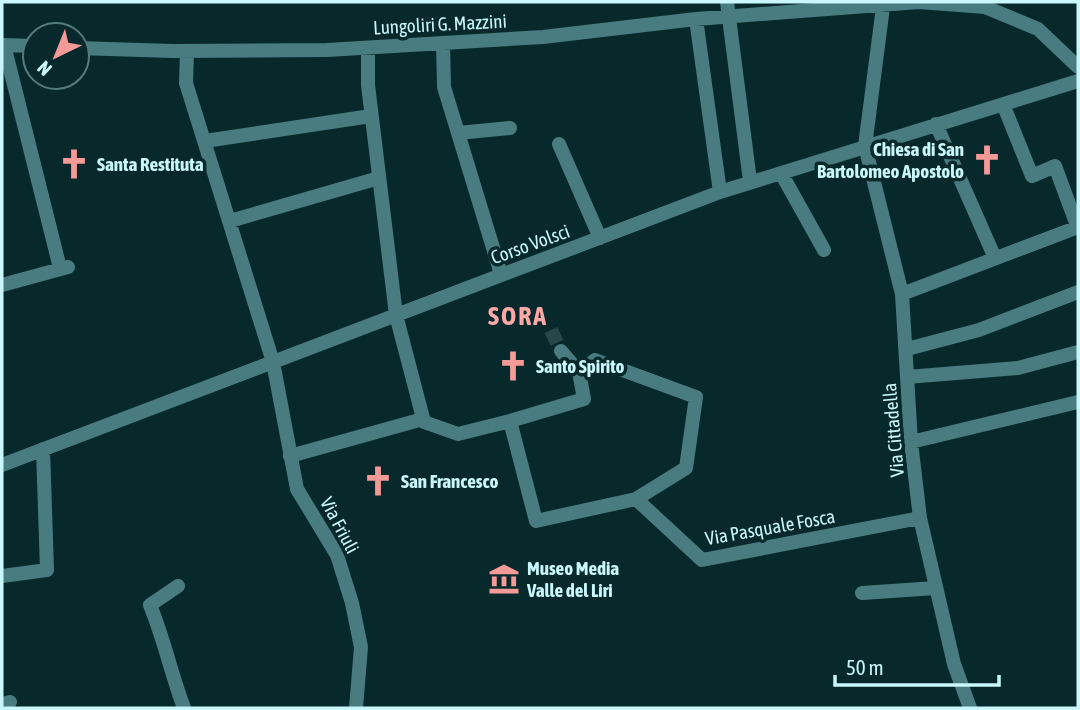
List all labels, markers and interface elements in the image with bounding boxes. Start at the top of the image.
street label: Lungoliri G. Mazzini [373,10,507,38]
north arrow [21,21,91,91]
text: N [33,57,56,80]
place label: Chiesa di San Bartolomeo Apostolo [817,138,964,182]
church icon: Chiesa di San Bartolomeo Apostolo [970,143,1004,177]
church icon: Santa Restituta [57,147,91,181]
place label: Santa Restituta [97,153,204,175]
street label: Corso Volsci [488,220,572,268]
district label: SORA [488,301,548,331]
church icon: Santo Spirito [496,349,530,383]
place label: Santo Spirito [536,355,624,377]
street label: Via Cittadella [878,382,908,478]
church icon: San Francesco [361,464,395,498]
place label: San Francesco [401,470,499,492]
street label: Via Friuli [316,493,364,557]
street label: Via Pasquale Fosca [703,505,837,549]
place label: Museo Media Valle del Liri [526,557,619,601]
museum icon: Museo Media Valle del Liri [487,562,521,596]
scale bar [835,644,1000,688]
text: 50 m [846,655,884,679]

